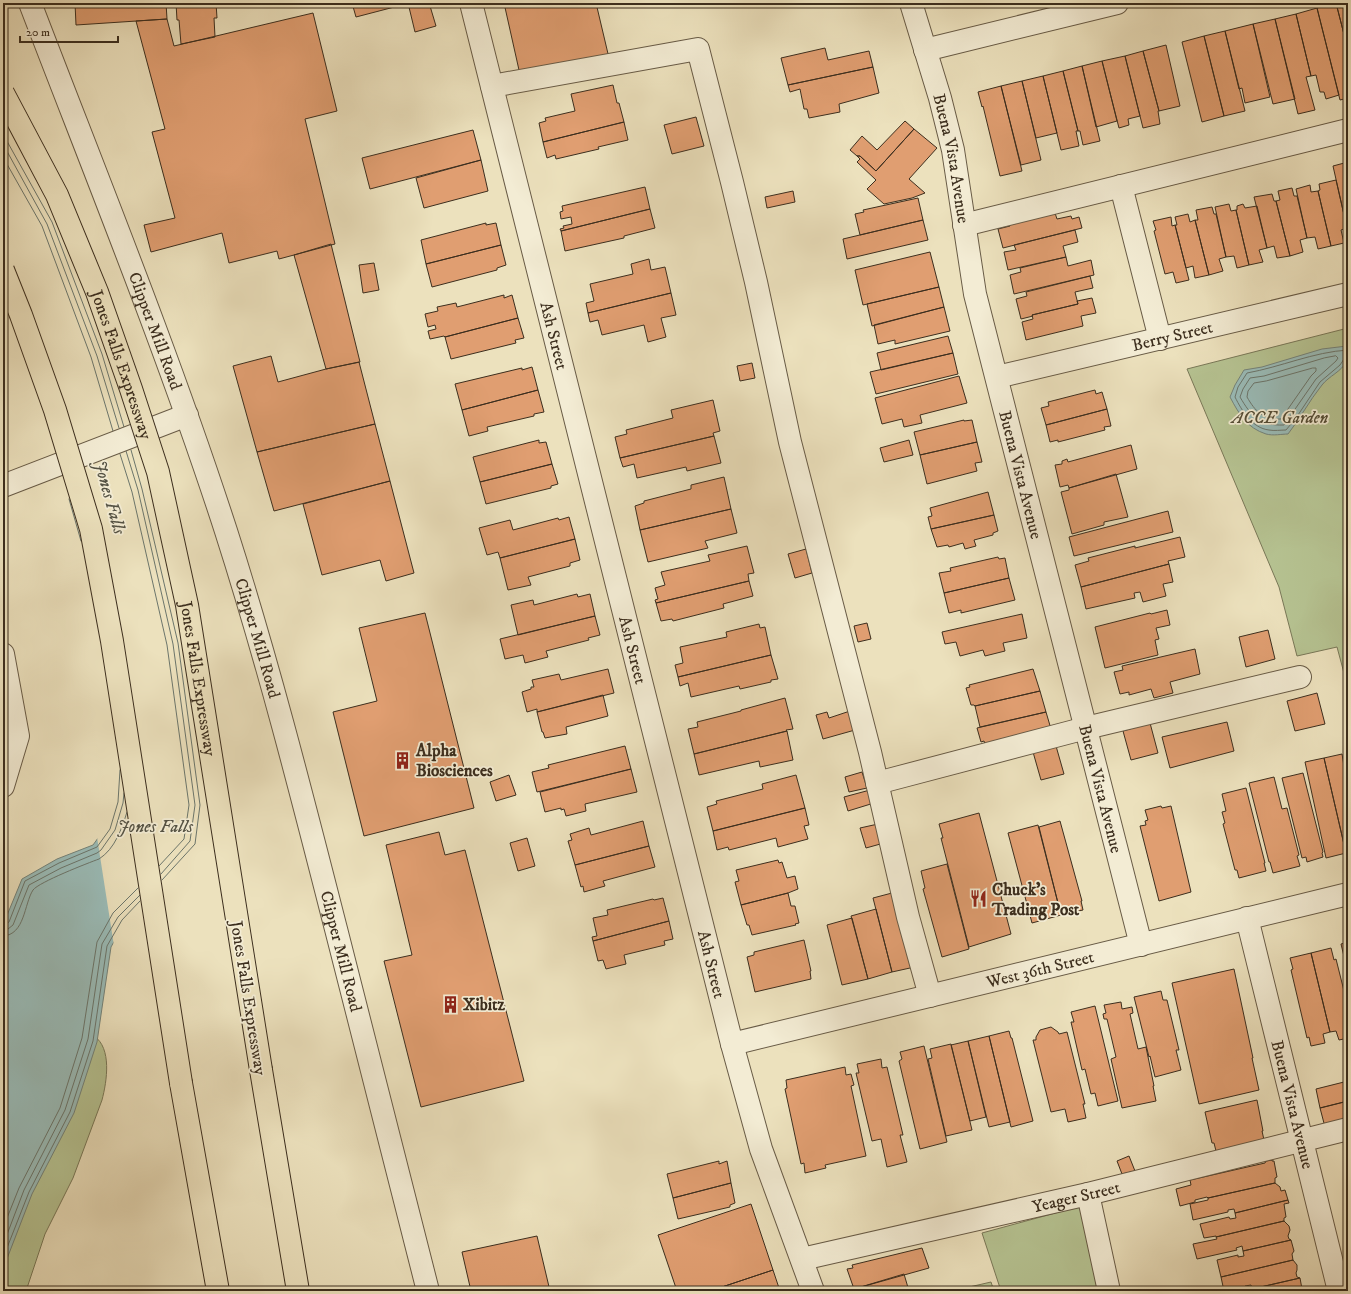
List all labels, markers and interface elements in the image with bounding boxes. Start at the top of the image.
scale bar [20,18,118,44]
text: 20 m [26,25,50,40]
street label: Buena Vista Avenue [927,91,974,225]
street label: Clipper Mill Road [123,269,187,393]
street label: Jones Falls Expressway [85,285,157,443]
street label: Ash Street [534,300,573,373]
street label: Berry Street [1130,316,1216,357]
park label: ACCE Garden [1230,407,1329,429]
street label: Buena Vista Avenue [993,408,1047,542]
water label: Jones Falls [88,458,130,537]
street label: Clipper Mill Road [229,576,285,701]
street label: Jones Falls Expressway [174,597,221,759]
street label: Ash Street [613,614,651,687]
street label: Buena Vista Avenue [1073,722,1127,855]
place label: Alpha Biosciences [415,740,493,782]
building icon: Alpha Biosciences [393,750,413,770]
water label: Jones Falls [117,816,194,838]
place label: Chuck's Trading Post [991,879,1080,921]
street label: Clipper Mill Road [315,889,367,1015]
restaurant icon: Chuck's Trading Post [969,889,989,909]
street label: Jones Falls Expressway [225,917,271,1078]
street label: Ash Street [692,928,730,1001]
street label: West 36th Street [983,946,1097,994]
building icon: Xibitz [440,994,460,1014]
place label: Xibitz [463,994,505,1016]
street label: Buena Vista Avenue [1266,1038,1318,1171]
street label: Yeager Street [1030,1176,1123,1218]

